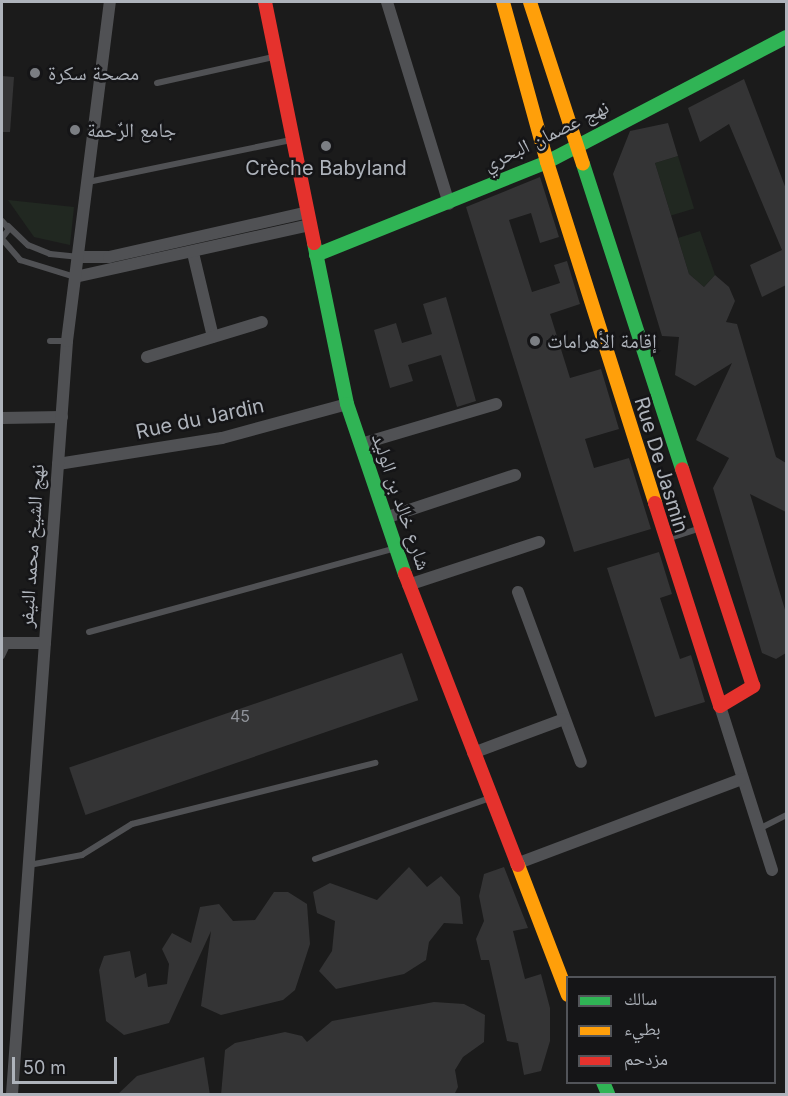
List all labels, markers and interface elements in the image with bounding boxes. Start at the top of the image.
place label: مصحة سكرة [48,61,139,85]
marker: مصحة سكرة [26,64,44,82]
street label: نهج عصمان البحري [479,95,613,177]
place label: جامع الرٌحمة [87,118,176,142]
marker: جامع الرٌحمة [68,123,82,137]
marker: Crèche Babyland [319,139,333,153]
place label: Crèche Babyland [245,156,407,180]
place label: إقامة الأهرامات [547,329,657,353]
marker: إقامة الأهرامات [528,334,542,348]
street label: Rue du Jardin [134,394,266,444]
street label: Rue De Jasmin [629,394,693,536]
street label: شارع خالد بن الوليد [366,431,436,573]
street label: نهج الشيخ محمد النيفر [14,463,50,629]
house number: 45 [230,706,250,726]
legend [566,976,776,1084]
text: سالك [624,988,657,1009]
text: بطيء [624,1018,661,1039]
scale bar [15,1045,120,1083]
text: مزدحم [624,1048,668,1069]
text: 50 m [23,1057,66,1078]

